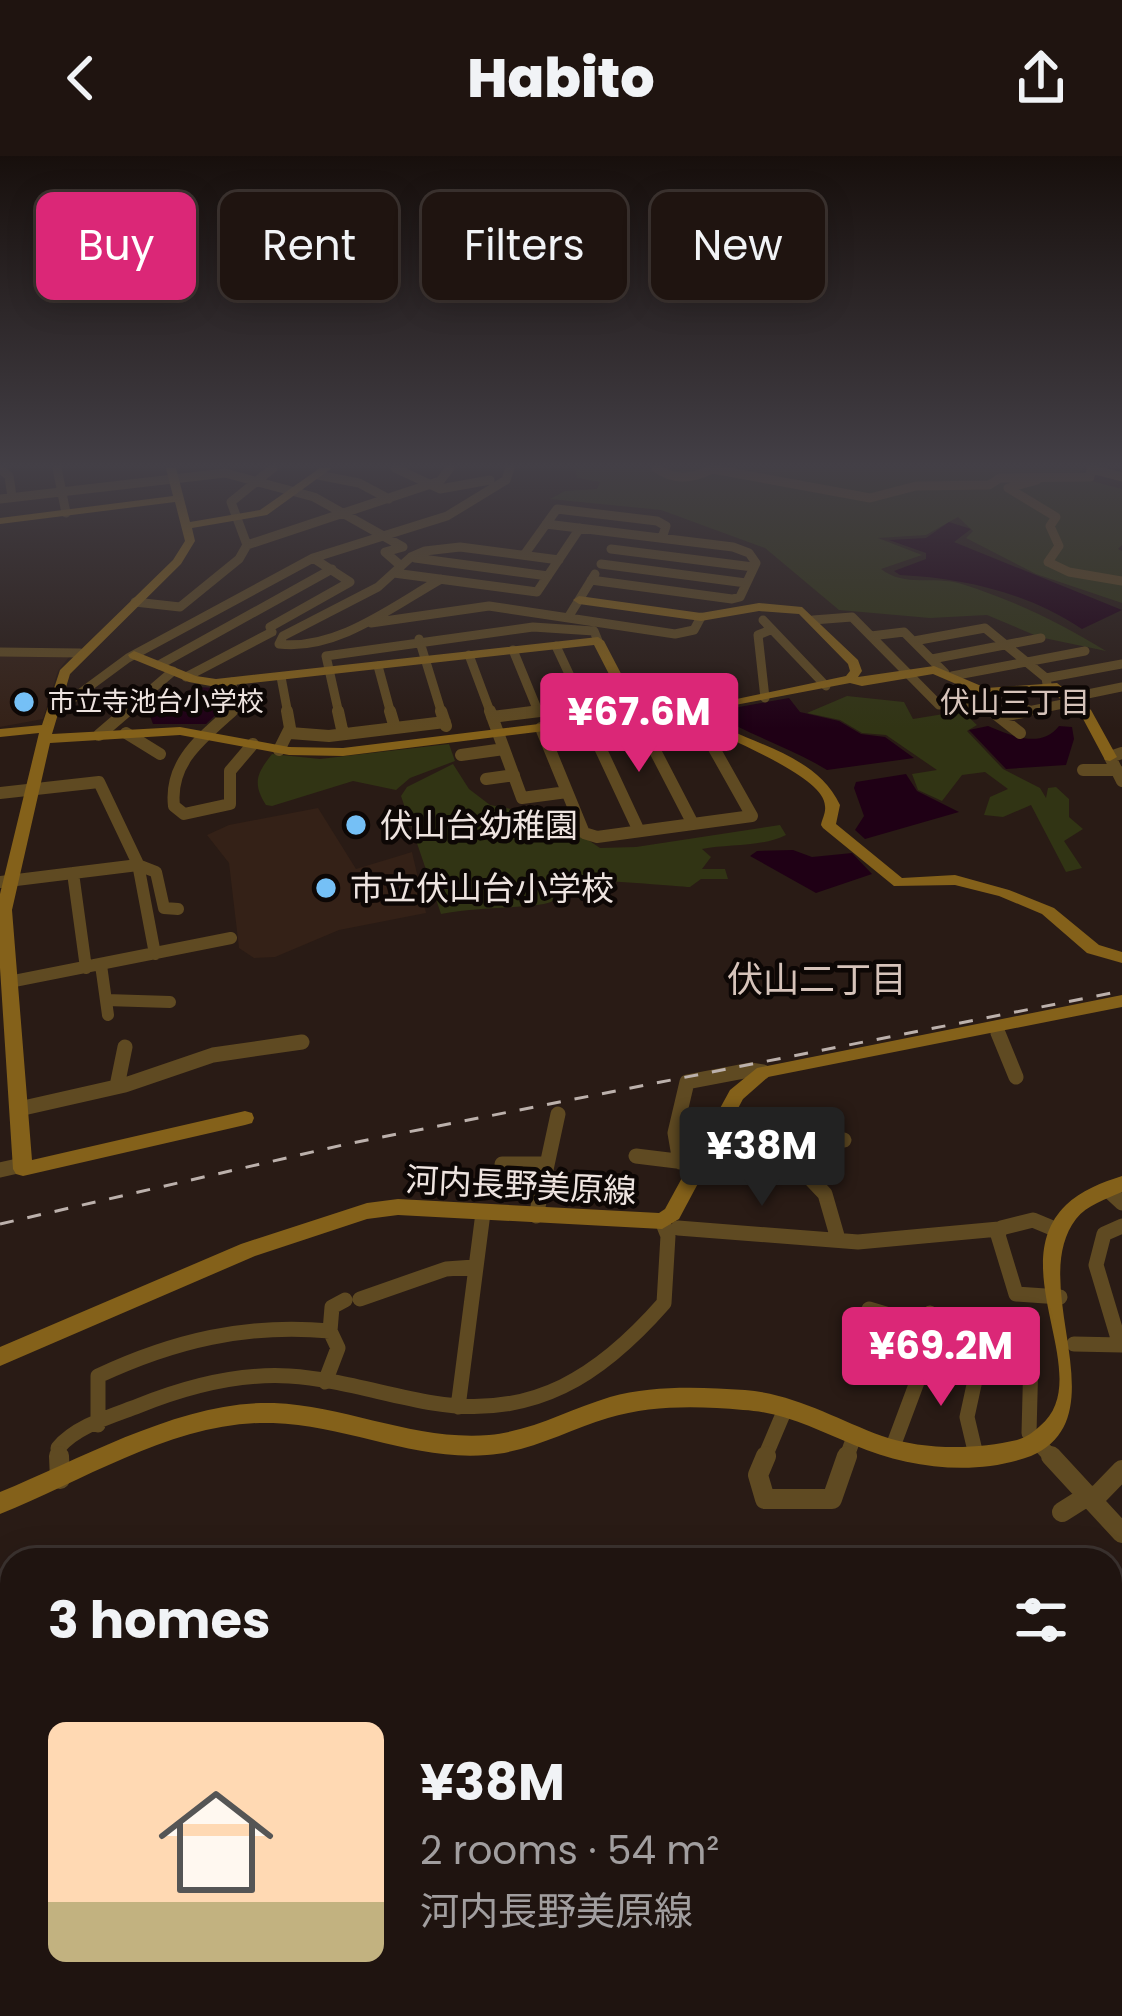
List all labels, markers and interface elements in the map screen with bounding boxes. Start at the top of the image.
text: Habito [467,40,655,116]
icon: back [48,45,114,111]
icon: share [1008,45,1074,111]
chip: Buy [36,192,196,300]
chip: Rent [220,192,398,300]
chip: Filters [422,192,627,300]
chip: New [651,192,825,300]
pin: ¥67.6M [541,673,737,775]
district label: 伏山三丁目 [940,681,1090,724]
place label: 市立寺池台小学校 [48,683,264,720]
text: ¥67.6M [567,684,711,739]
marker: 市立寺池台小学校 [11,689,37,715]
place label: 伏山台幼稚園 [380,802,578,849]
marker: 伏山台幼稚園 [343,812,369,838]
place label: 市立伏山台小学校 [350,865,614,912]
marker: 市立伏山台小学校 [313,875,339,901]
district label: 伏山二丁目 [727,954,907,1005]
pin: ¥38M [691,1107,833,1209]
text: ¥38M [707,1118,817,1173]
street label: 河内長野美原線 [404,1156,638,1215]
pin: ¥69.2M [843,1307,1039,1409]
text: ¥69.2M [869,1318,1013,1373]
text: 3 homes [48,1584,270,1656]
icon: filters [1008,1587,1074,1653]
text: ¥38M [420,1746,565,1818]
icon: home [144,1770,288,1914]
text: 2 rooms · 54 m² [420,1823,719,1878]
text: 河内長野美原線 [420,1884,693,1939]

